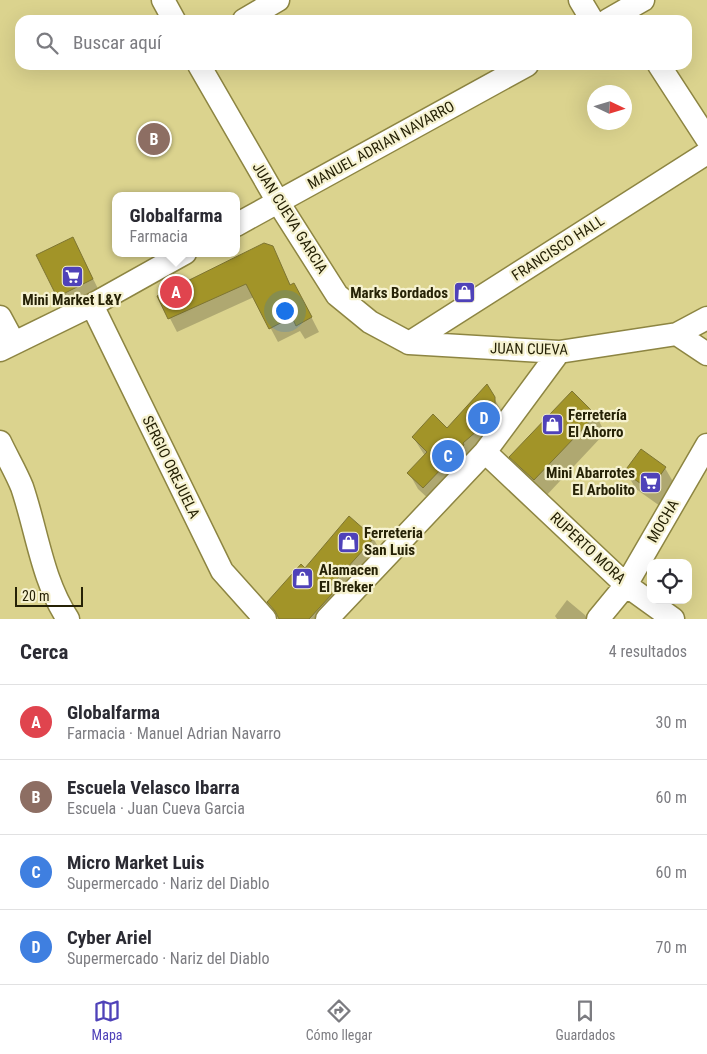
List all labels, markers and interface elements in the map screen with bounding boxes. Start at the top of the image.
search box [15,15,692,70]
icon: search [33,29,61,57]
text: Buscar aquí [73,31,162,54]
north arrow [587,85,632,130]
street label: MANUEL ADRIAN NAVARRO [304,97,458,193]
pin: B [138,120,170,158]
street label: JUAN CUEVA GARCIA [249,159,332,277]
popup [112,192,240,257]
text: Globalfarma [129,204,223,227]
street label: FRANCISCO HALL [508,211,608,285]
text: Farmacia [129,227,188,246]
supermarket icon: Mini Market L&Y [60,265,84,289]
pin: A [160,273,192,311]
shop icon: Marks Bordados [452,281,476,305]
place label: Marks Bordados [350,284,448,302]
place label: Mini Market L&Y [22,291,123,309]
your location [272,298,298,324]
street label: JUAN CUEVA [490,339,568,359]
pin: D [468,399,500,437]
place label: Ferretería El Ahorro [568,406,627,441]
shop icon: Ferretería El Ahorro [540,412,564,436]
street label: SERGIO OREJUELA [138,413,204,521]
pin: C [432,437,464,475]
place label: Mini Abarrotes El Arbolito [546,464,635,499]
supermarket icon: Mini Abarrotes El Arbolito [639,470,663,494]
street label: MOCHA [643,496,683,546]
street label: RUPERTO MORA [547,508,630,588]
place label: Ferreteria San Luis [364,524,423,559]
shop icon: Ferreteria San Luis [336,530,360,554]
map controls [647,559,692,604]
button: locate [647,559,692,604]
place label: Alamacen El Breker [319,561,378,596]
shop icon: Alamacen El Breker [291,567,315,591]
scale bar [15,584,82,607]
text: 20 m [22,588,50,604]
text: Cerca [20,640,68,664]
text: 4 resultados [609,642,687,661]
text: Globalfarma [67,701,160,724]
text: A [31,713,41,732]
text: 30 m [655,713,687,732]
text: Farmacia · Manuel Adrian Navarro [67,724,281,743]
text: Escuela Velasco Ibarra [67,776,240,799]
text: B [32,788,40,807]
text: 60 m [655,788,687,807]
text: Escuela · Juan Cueva Garcia [67,799,245,818]
text: Micro Market Luis [67,851,204,874]
text: C [31,863,41,882]
text: 60 m [655,863,687,882]
text: Supermercado · Nariz del Diablo [67,874,270,893]
text: Cyber Ariel [67,926,152,949]
text: D [31,938,41,957]
text: 70 m [655,938,687,957]
text: Supermercado · Nariz del Diablo [67,949,270,968]
tab: Mapa [92,997,123,1043]
tab: Cómo llegar [306,997,372,1043]
tab: Guardados [555,997,615,1043]

